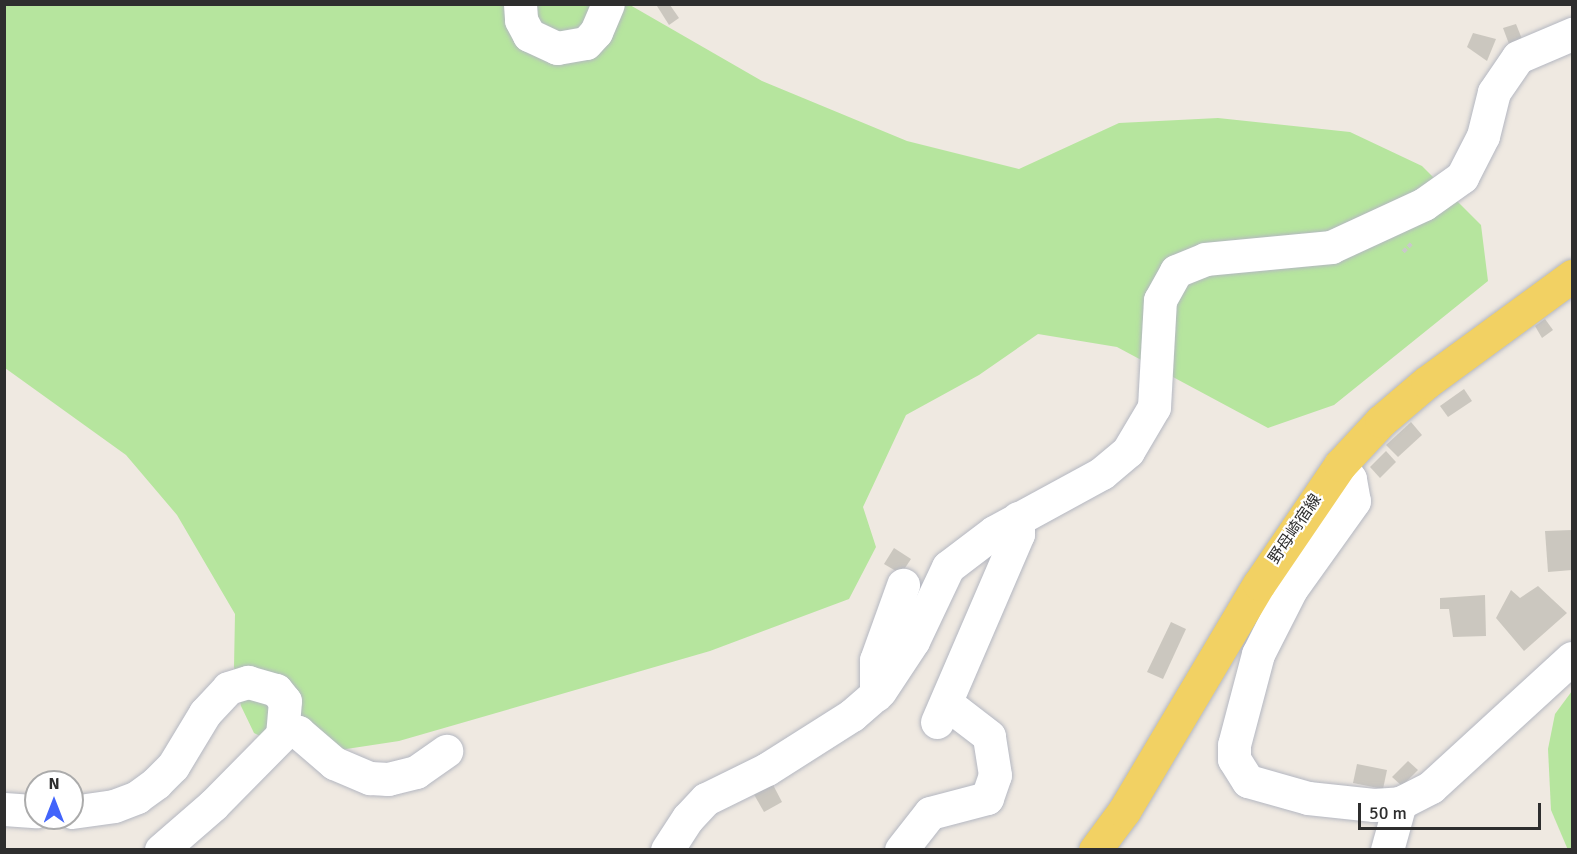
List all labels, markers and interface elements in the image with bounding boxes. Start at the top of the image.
street label: 野母崎宿線 [1265,490,1325,568]
north arrow [24,770,84,830]
text: N [48,774,60,794]
scale bar [1361,791,1544,829]
text: 50 m [1369,802,1407,824]

